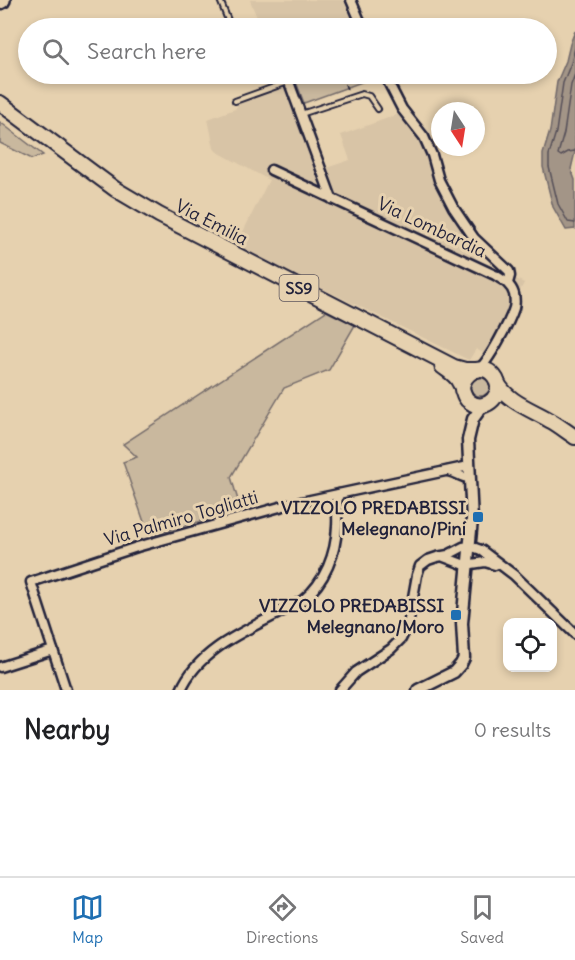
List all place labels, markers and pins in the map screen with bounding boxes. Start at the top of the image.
place label: VIZZOLO PREDABISSI Melegnano/Pini [281,496,466,540]
marker: VIZZOLO PREDABISSI Melegnano/Pini [471,510,485,524]
place label: VIZZOLO PREDABISSI Melegnano/Moro [259,594,444,638]
marker: VIZZOLO PREDABISSI Melegnano/Moro [449,608,463,622]

